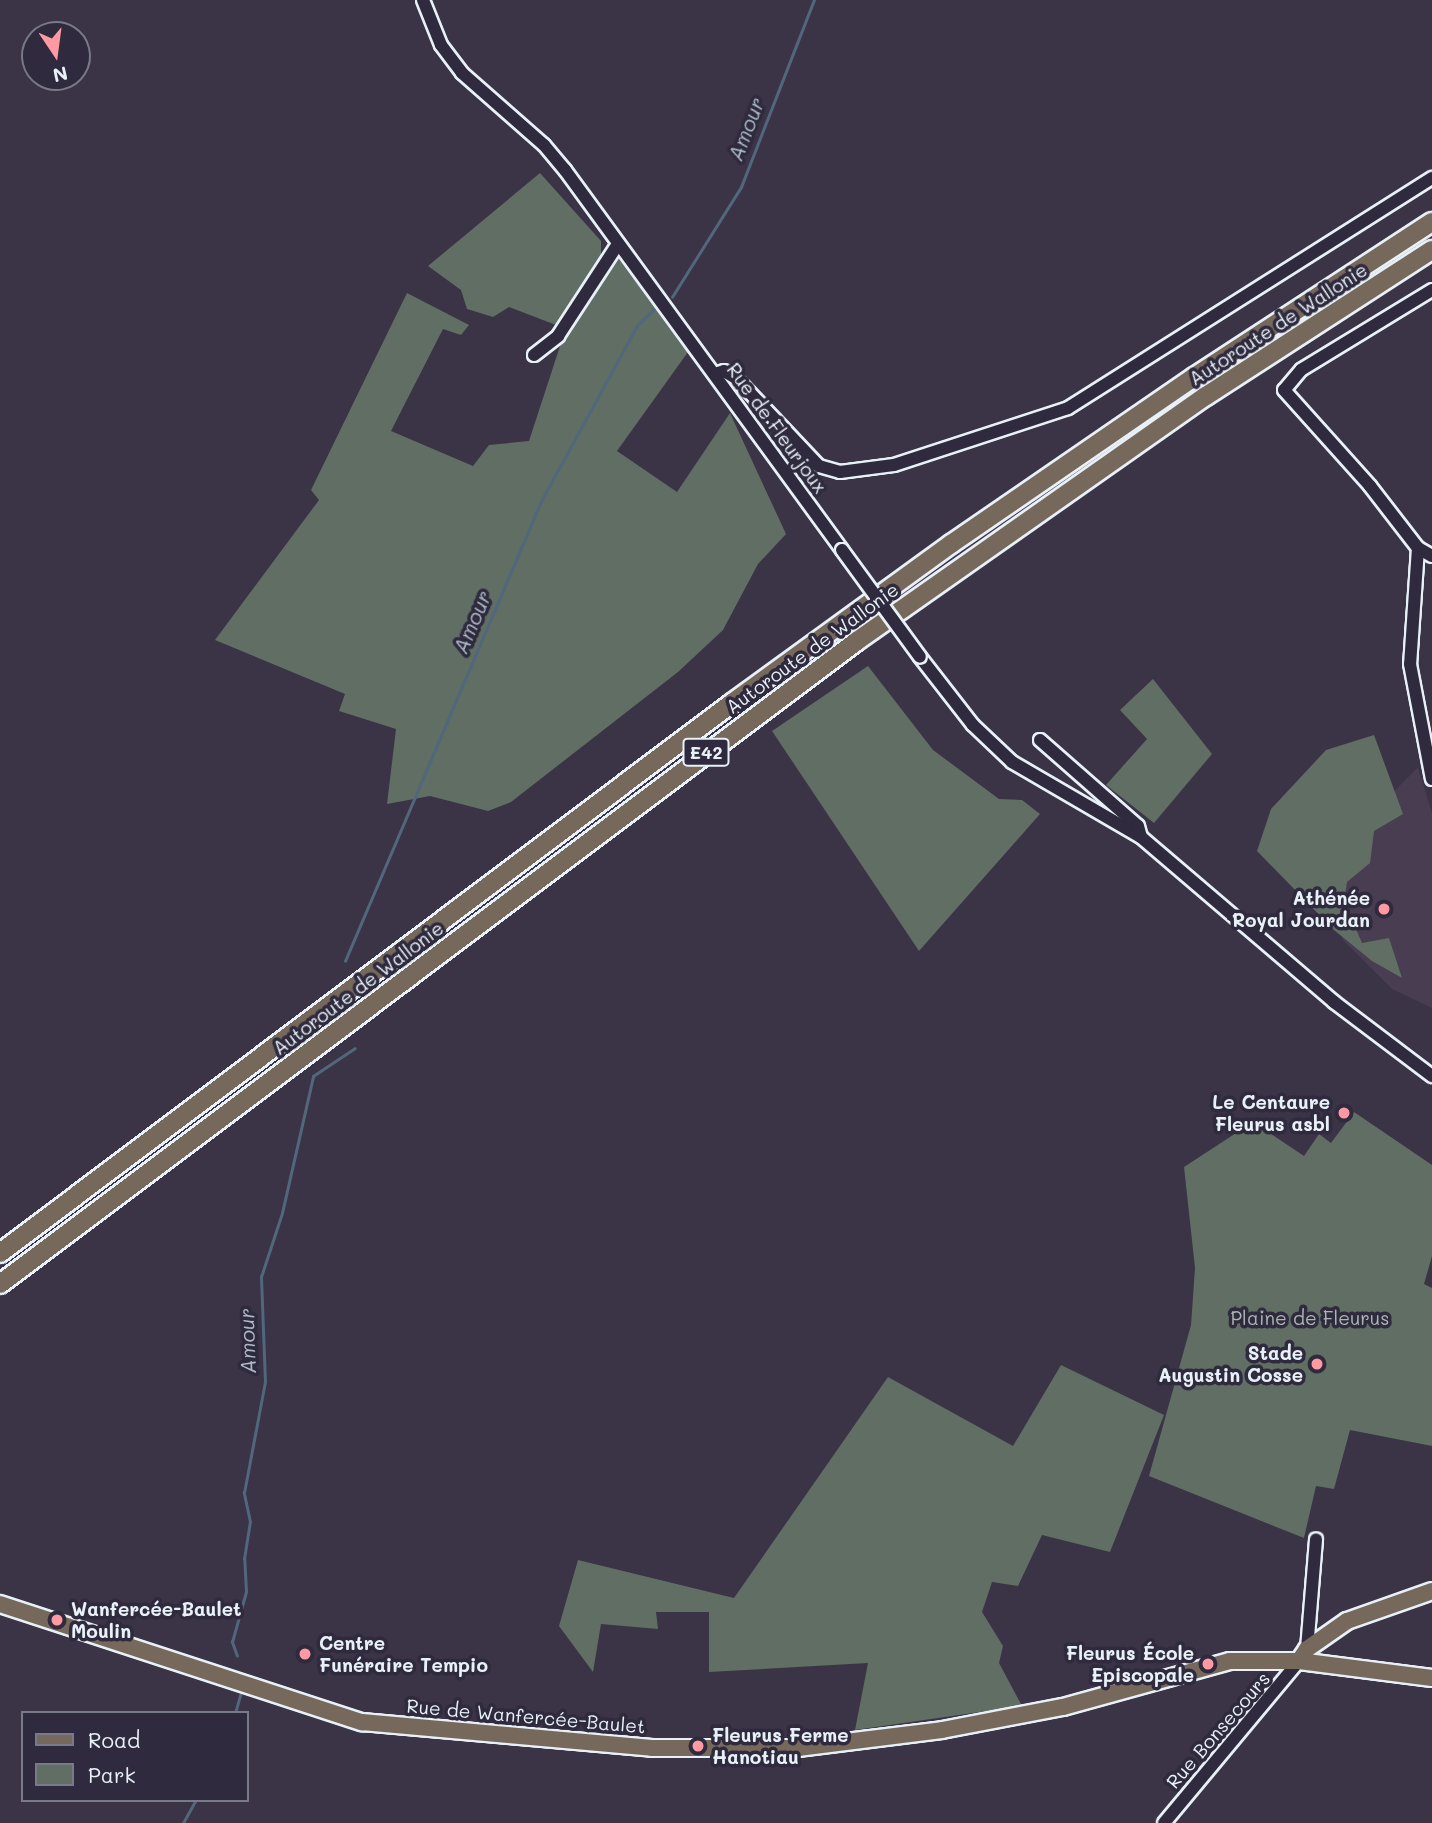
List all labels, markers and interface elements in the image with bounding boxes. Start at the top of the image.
north arrow [21,21,91,91]
text: N [51,61,70,89]
water label: Amour [722,94,770,164]
street label: Autoroute de Wallonie [1185,258,1371,390]
street label: Rue de Fleurjoux [722,359,832,497]
street label: Autoroute de Wallonie [721,578,903,718]
water label: Amour [448,587,496,657]
road number: E42 [682,738,730,766]
place label: Athénée Royal Jourdan [1232,887,1370,931]
marker: Athénée Royal Jourdan [1376,901,1392,917]
street label: Autoroute de Wallonie [268,916,448,1060]
place label: Le Centaure Fleurus asbl [1212,1091,1330,1135]
marker: Le Centaure Fleurus asbl [1336,1105,1352,1121]
park label: Plaine de Fleurus [1231,1307,1389,1329]
water label: Amour [233,1308,261,1374]
place label: Stade Augustin Cosse [1158,1342,1303,1386]
marker: Stade Augustin Cosse [1309,1356,1325,1372]
place label: Wanfercée-Baulet Moulin [71,1598,241,1642]
marker: Wanfercée-Baulet Moulin [49,1612,65,1628]
place label: Centre Funéraire Tempio [319,1632,488,1676]
place label: Fleurus École Episcopale [1066,1642,1194,1686]
marker: Centre Funéraire Tempio [297,1646,313,1662]
marker: Fleurus École Episcopale [1200,1656,1216,1672]
street label: Rue Bonsecours [1161,1667,1275,1793]
street label: Rue de Wanfercée-Baulet [406,1694,646,1738]
legend [21,1711,248,1802]
place label: Fleurus Ferme Hanotiau [712,1724,849,1768]
text: Road [88,1726,140,1753]
marker: Fleurus Ferme Hanotiau [690,1738,706,1754]
text: Park [88,1761,136,1788]

